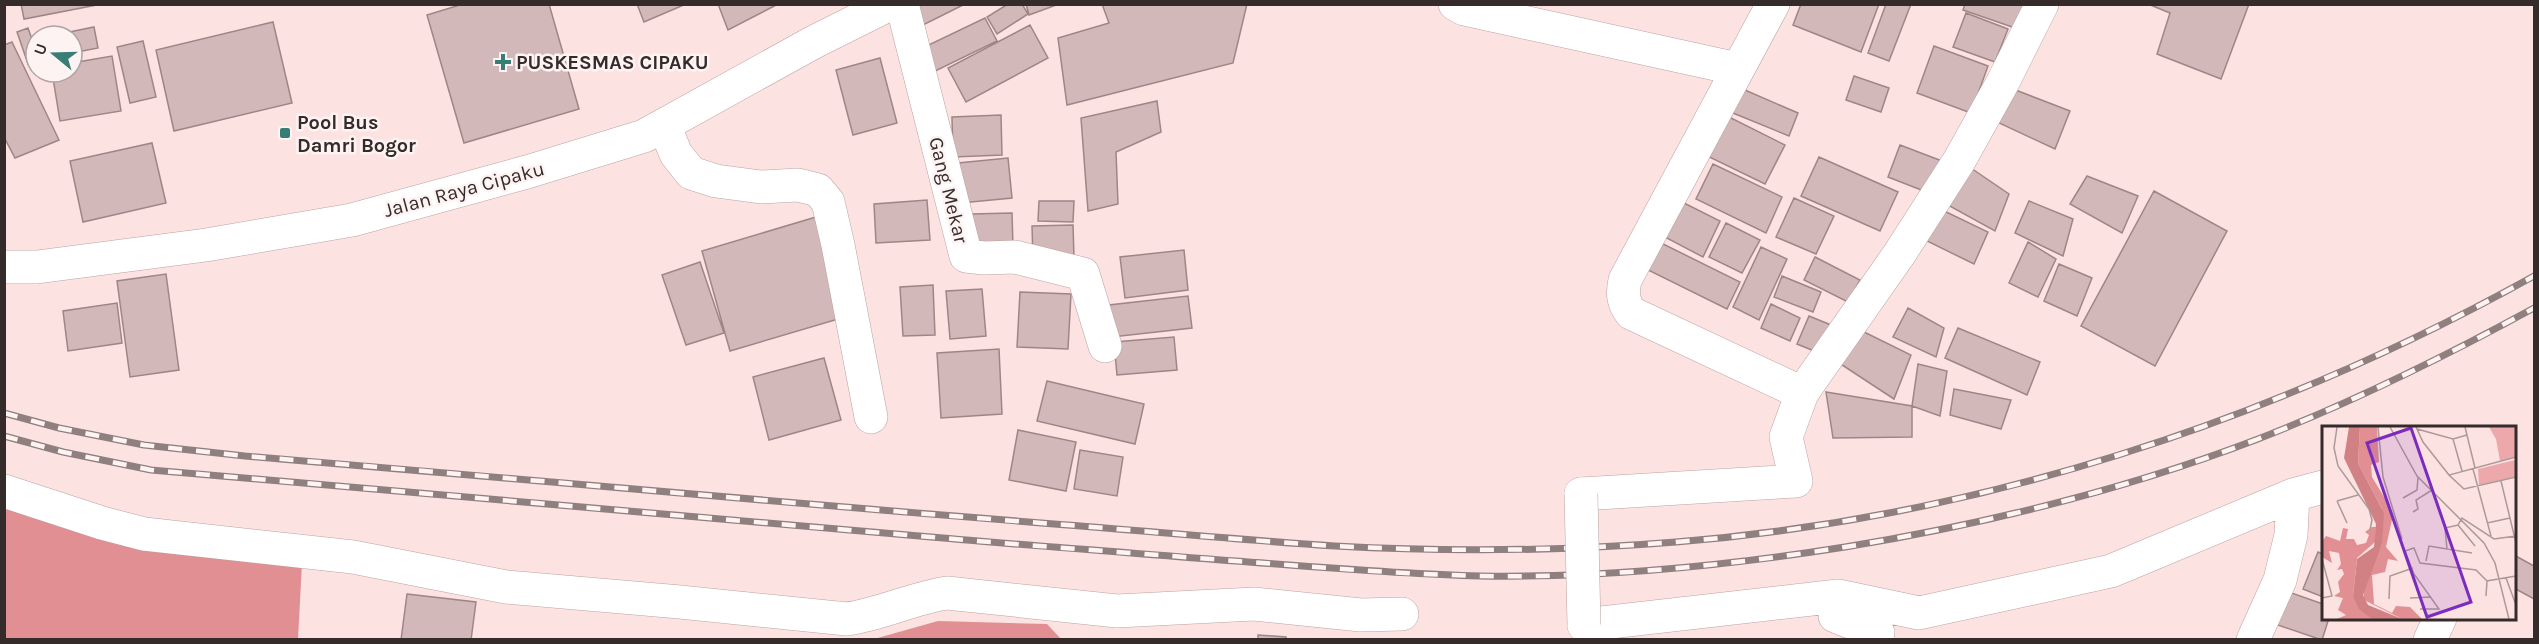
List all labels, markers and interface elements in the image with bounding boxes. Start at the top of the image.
north arrow [24,24,84,84]
text: U [30,41,51,58]
place label: PUSKESMAS CIPAKU [516,51,708,74]
marker: PUSKESMAS CIPAKU [494,53,512,71]
place label: Pool Bus Damri Bogor [297,111,416,157]
marker: Pool Bus Damri Bogor [278,126,292,140]
street label: Gang Mekar [924,135,973,246]
street label: Jalan Raya Cipaku [381,157,547,222]
inset map [2322,426,2515,620]

